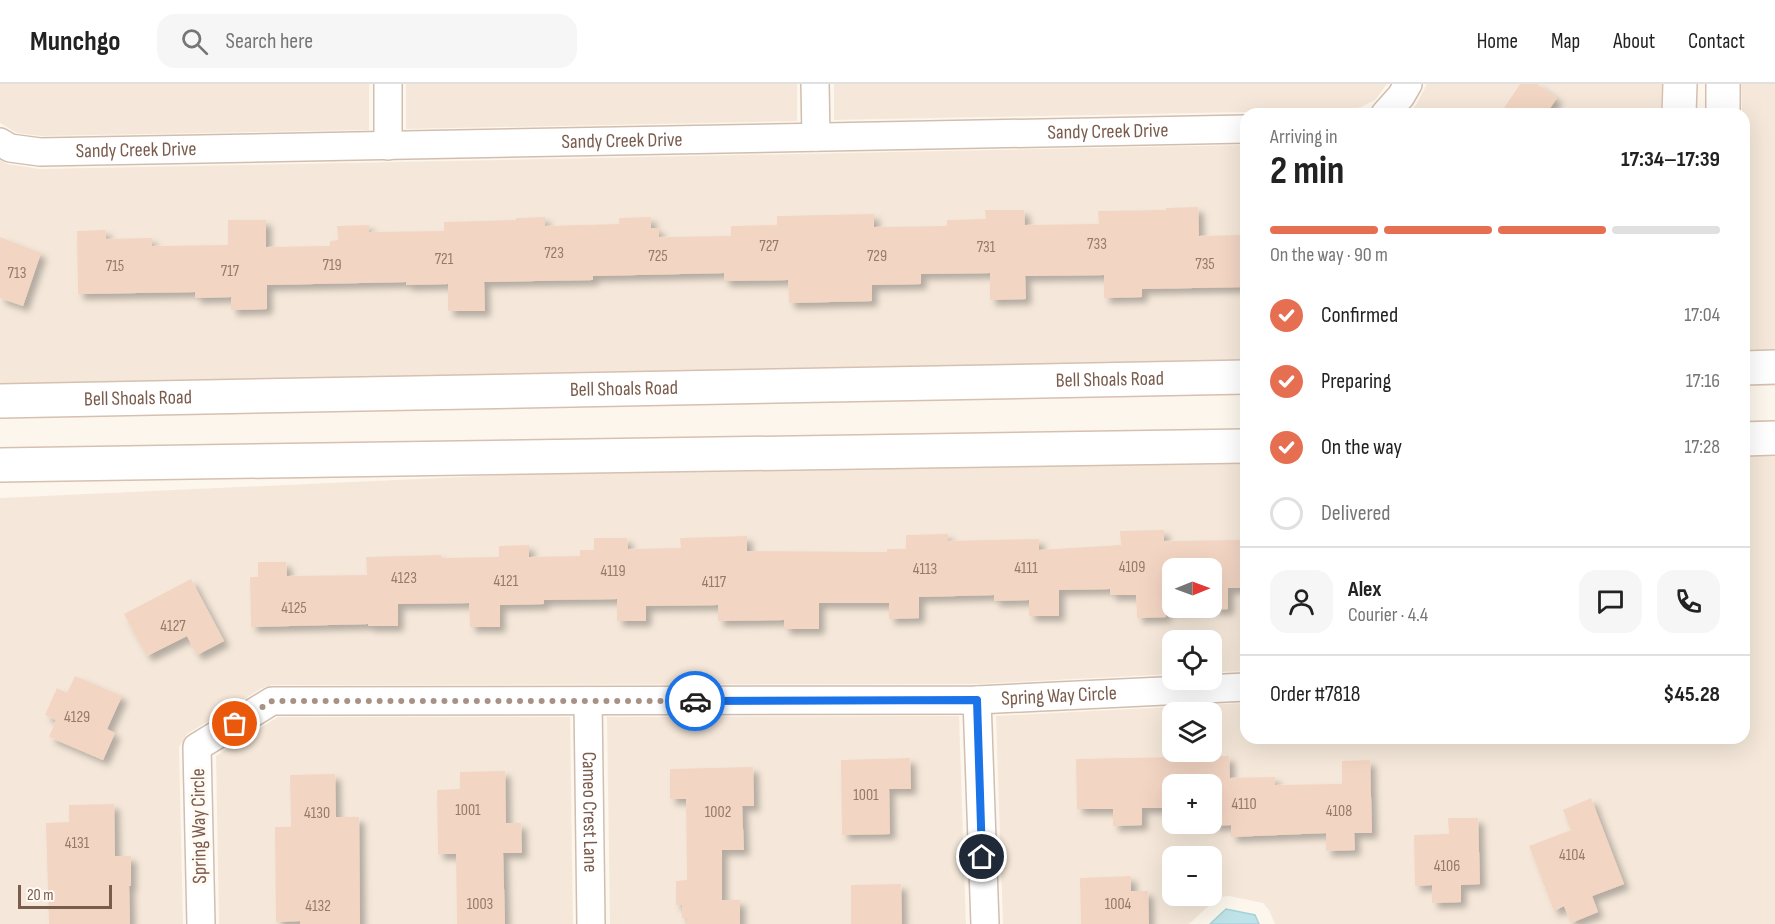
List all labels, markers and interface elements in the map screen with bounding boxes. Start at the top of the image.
search box [157,14,577,68]
text: Munchgo [30,25,121,58]
icon: search [178,25,211,58]
text: Search here [226,28,313,55]
text: Home [1477,29,1518,54]
text: Map [1551,29,1580,54]
text: About [1613,29,1655,54]
text: Contact [1688,29,1745,54]
street label: Sandy Creek Drive [1047,118,1169,145]
text: Arriving in [1270,125,1338,149]
street label: Sandy Creek Drive [561,128,683,154]
street label: Sandy Creek Drive [75,137,197,163]
text: 17:34–17:39 [1621,146,1720,173]
text: 2 min [1270,148,1344,195]
house number: 733 [1087,235,1107,254]
house number: 727 [759,237,779,256]
house number: 731 [977,238,996,257]
text: On the way · 90 m [1270,243,1388,267]
house number: 723 [544,244,564,263]
house number: 725 [648,247,668,266]
house number: 729 [867,247,887,266]
house number: 721 [435,250,454,269]
house number: 735 [1195,255,1215,274]
house number: 719 [322,256,342,275]
house number: 715 [106,257,124,276]
house number: 717 [221,262,240,281]
house number: 713 [8,264,26,283]
icon: check [1270,299,1303,332]
text: Confirmed [1321,302,1398,329]
text: 17:04 [1684,303,1720,327]
icon: check [1270,365,1303,398]
street label: Bell Shoals Road [1055,367,1164,393]
text: Preparing [1321,368,1391,395]
text: 17:16 [1686,369,1720,393]
street label: Bell Shoals Road [570,376,678,402]
street label: Bell Shoals Road [84,385,192,411]
icon: check [1270,431,1303,464]
text: On the way [1321,434,1402,461]
text: 17:28 [1684,435,1720,459]
text: Delivered [1321,500,1390,527]
house number: 4109 [1119,558,1145,577]
north arrow [1162,558,1222,618]
map controls [1162,558,1222,906]
house number: 4111 [1014,559,1038,578]
house number: 4113 [913,560,937,579]
house number: 4119 [600,562,626,581]
house number: 4123 [391,569,417,588]
button: person [1270,570,1333,633]
button: chat [1579,570,1642,633]
button: phone [1657,570,1720,633]
house number: 4121 [494,572,519,591]
house number: 4117 [702,573,727,592]
text: Alex [1348,576,1381,603]
house number: 4125 [281,599,307,618]
text: Courier · 4.4 [1348,603,1428,627]
house number: 4127 [160,617,186,636]
button: locate [1162,630,1222,690]
courier [665,671,725,731]
street label: Spring Way Circle [1001,681,1117,711]
text: Order #7818 [1270,681,1360,708]
text: $45.28 [1663,681,1720,708]
icon: car [679,685,712,718]
pin [209,698,260,749]
button: layers [1162,702,1222,762]
icon: bag [218,707,251,740]
house number: 4129 [64,708,90,727]
street label: Cameo Crest Lane [577,751,602,873]
street label: Spring Way Circle [186,768,212,884]
button: + [1162,774,1222,834]
house number: 1001 [853,786,879,805]
house number: 4110 [1231,795,1257,814]
house number: 1001 [455,801,481,820]
house number: 4108 [1326,802,1352,821]
house number: 1002 [705,803,731,822]
house number: 4130 [304,804,330,823]
pin [956,831,1007,882]
house number: 4131 [65,834,90,853]
icon: home [965,840,998,873]
button: − [1162,846,1222,906]
house number: 4104 [1559,846,1585,865]
house number: 4106 [1434,857,1460,876]
scale bar [18,882,112,910]
text: 20 m [27,886,54,905]
house number: 1003 [467,895,493,914]
house number: 1004 [1105,895,1132,914]
house number: 4132 [305,897,331,916]

